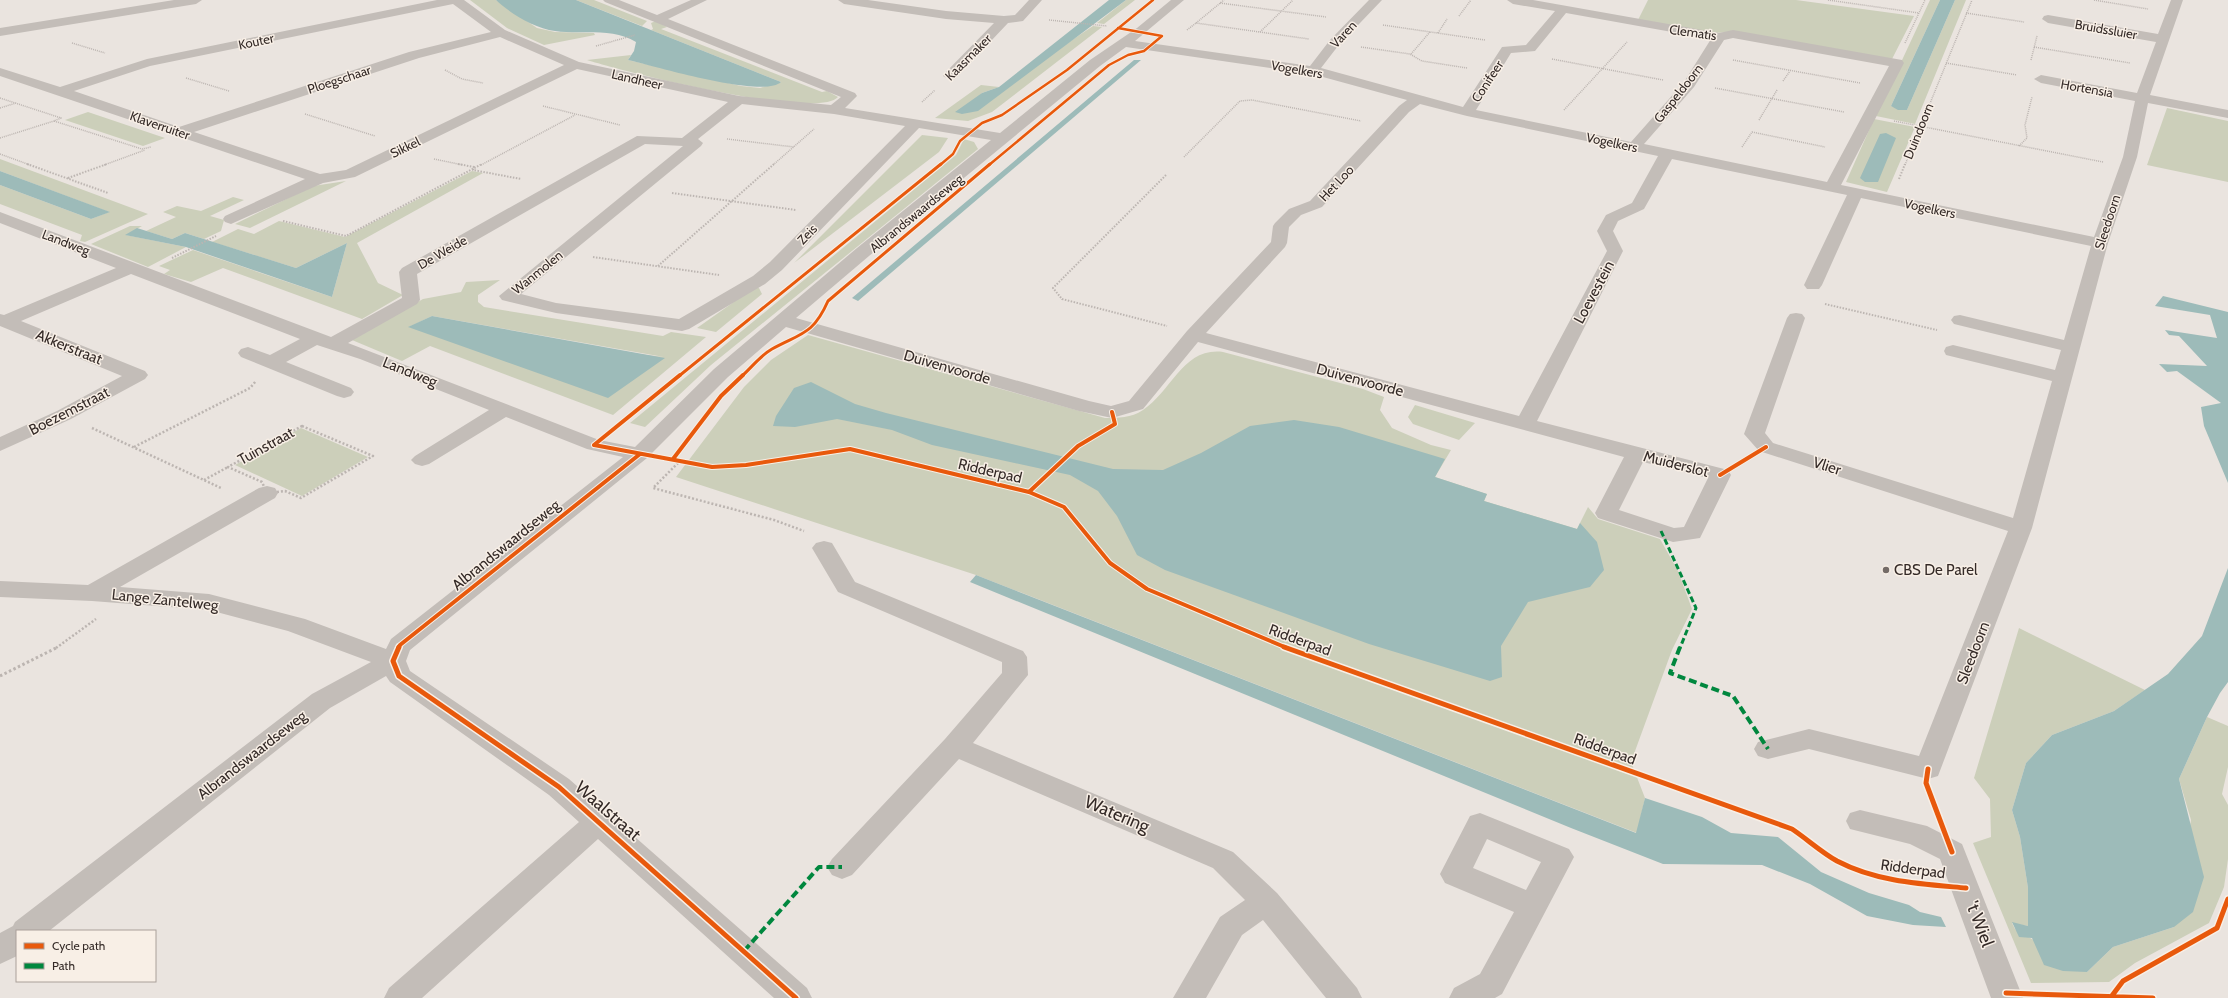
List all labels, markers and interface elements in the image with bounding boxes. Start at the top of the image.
street label: Bruidssluier [2074,16,2139,42]
street label: Varen [1326,17,1360,51]
street label: Clematis [1668,21,1718,43]
street label: Kouter [237,29,276,53]
street label: Kaasmaker [941,30,995,84]
street label: Conifeer [1468,56,1507,105]
street label: Vogelkers [1270,57,1325,82]
street label: Gaspeldoorn [1650,60,1706,126]
street label: Ploegschaar [305,61,373,97]
street label: Landheer [610,65,665,93]
street label: Hortensia [2060,76,2115,101]
street label: Duindoorn [1900,101,1936,161]
street label: Klaverruiter [128,107,193,143]
street label: Vogelkers [1585,129,1640,155]
street label: Sikkel [387,133,423,161]
street label: Het Loo [1315,162,1357,204]
street label: Albrandswaardseweg [866,170,966,256]
street label: Sleedoorn [2091,193,2123,251]
street label: Vogelkers [1903,195,1958,221]
street label: Zeis [794,220,821,247]
street label: Landweg [40,226,93,259]
street label: De Weide [415,231,470,272]
street label: Wanmolen [508,247,566,297]
street label: Loevestein [1570,257,1618,327]
street label: Akkerstraat [33,326,105,368]
street label: Duivenvoorde [902,346,993,388]
street label: Landweg [380,353,440,391]
street label: Duivenvoorde [1315,360,1406,400]
street label: Boezemstraat [26,383,112,439]
street label: Tuinstraat [235,423,297,469]
street label: Muiderslot [1641,447,1711,481]
street label: Vlier [1811,453,1843,479]
street label: Ridderpad [956,455,1024,487]
street label: Albrandswaardseweg [448,496,564,594]
place label: CBS De Parel [1894,561,1978,579]
marker: CBS De Parel [1881,565,1891,575]
street label: Lange Zantelweg [111,585,220,615]
street label: Sleedoorn [1953,619,1993,687]
street label: Ridderpad [1266,620,1334,660]
street label: Albrandswaardseweg [194,706,311,803]
street label: Ridderpad [1571,729,1639,769]
street label: Waalstraat [571,776,645,846]
street label: Watering [1081,790,1154,838]
street label: Ridderpad [1880,856,1946,882]
street label: 't Wiel [1961,898,1999,951]
legend [16,930,156,982]
text: Cycle path [52,938,105,953]
text: Path [52,958,75,973]

